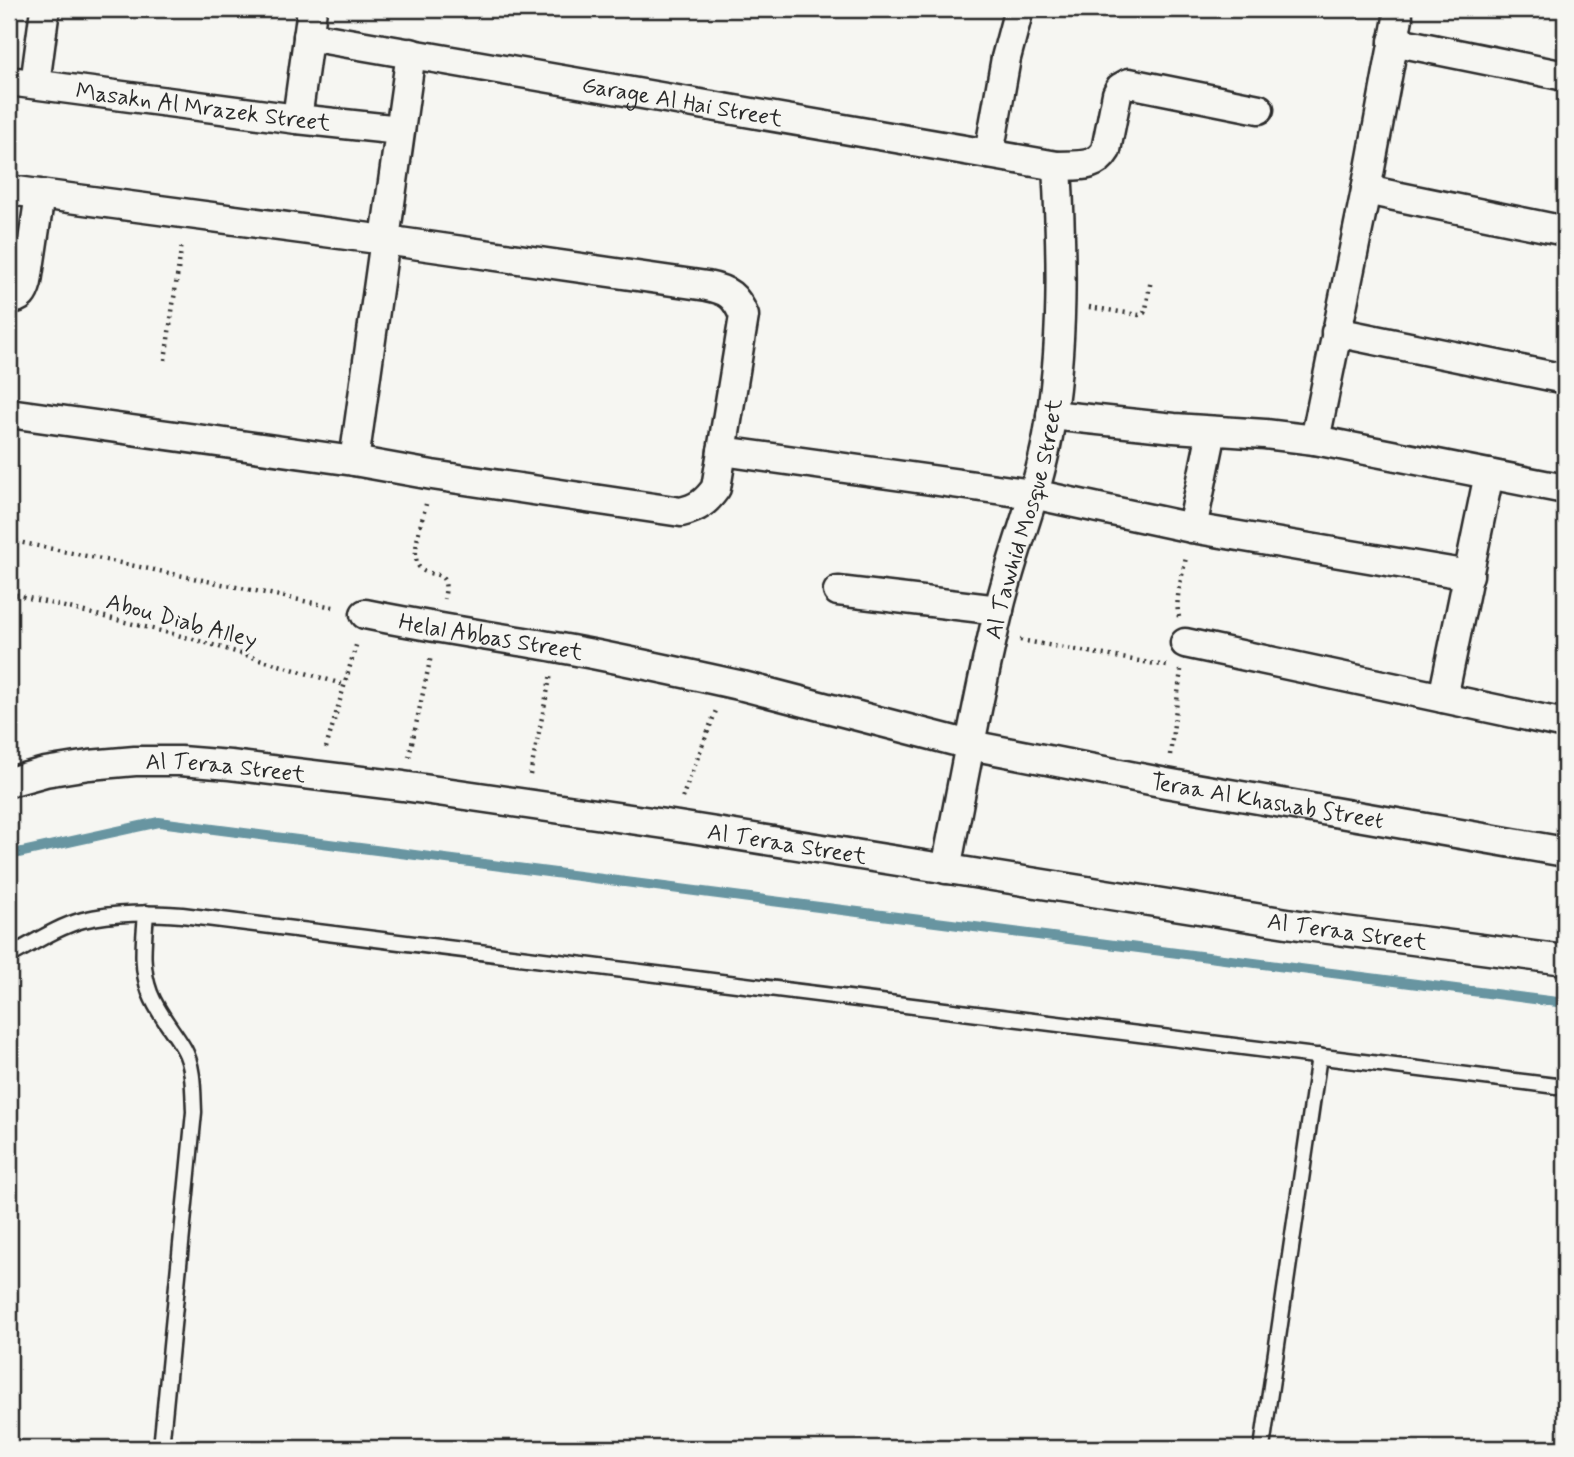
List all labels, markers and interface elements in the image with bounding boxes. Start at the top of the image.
street label: Garage Al Hai Street [579,71,785,135]
street label: Masakn Al Mrazek Street [74,77,333,140]
street label: Al Tawhid Mosque Street [979,397,1071,642]
street label: Abou Diab Alley [103,587,260,656]
street label: Helal Abbas Street [396,608,586,669]
street label: Al Teraa Street [146,747,308,791]
street label: Teraa Al Khashab Street [1148,767,1386,837]
street label: Al Teraa Street [705,818,869,873]
street label: Al Teraa Street [1265,907,1429,959]

